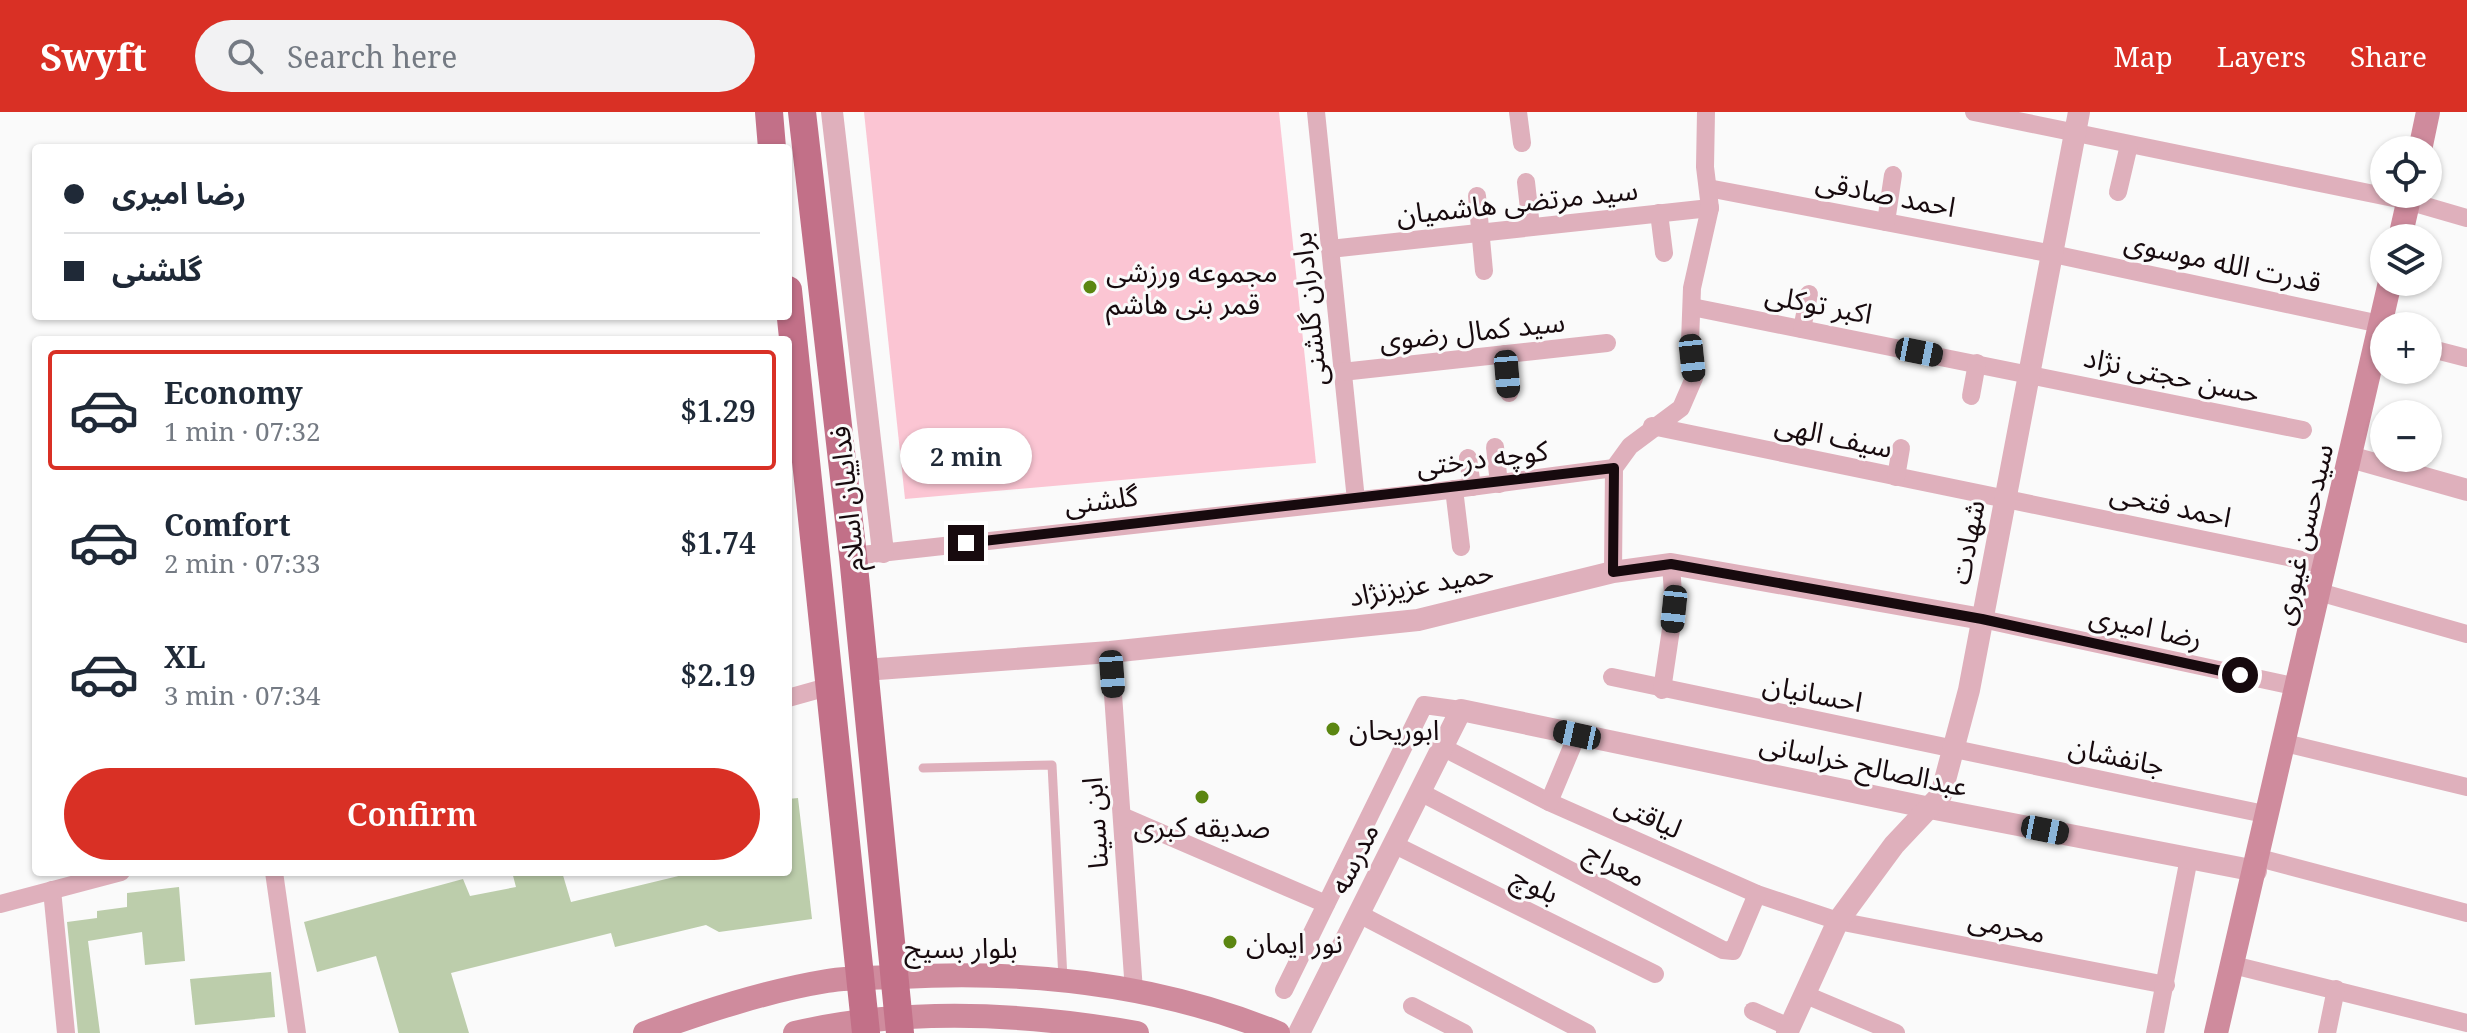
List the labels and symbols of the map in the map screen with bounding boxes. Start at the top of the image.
street label: احمد صادقی [1813,161,1959,225]
street label: سید مرتضی هاشمیان [1394,169,1640,233]
street label: قدرت الله موسوی [2121,222,2325,300]
street label: برادران گلشنی [1281,230,1335,388]
place label: مجموعه ورزشی قمر بنی هاشم [1106,252,1278,326]
street label: اکبر توکلی [1762,274,1876,332]
marker: مجموعه ورزشی قمر بنی هاشم [1081,278,1099,296]
street label: سید کمال رضوی [1377,301,1567,359]
car [1678,333,1706,383]
car [1893,336,1945,368]
street label: حسن حجتی نژاد [2081,337,2263,411]
car [1493,349,1521,399]
street label: سیف الهی [1772,404,1896,466]
street label: فداییان اسلام [819,424,876,574]
callout: 2 min [900,427,1032,483]
street label: کوچه درختی [1414,430,1550,484]
street label: سیدحسن غیوری [2263,440,2341,628]
street label: احمد فتحی [2107,473,2235,535]
street label: گلشنی [1062,476,1140,522]
street label: شهادت [1939,496,1993,588]
route end [948,525,984,561]
street label: حمید عزیزنژاد [1346,552,1496,614]
car [1660,584,1688,634]
street label: رضا امیری [2086,596,2206,656]
car [1098,649,1126,699]
route start [2222,657,2258,693]
street label: احسانیان [1760,664,1866,720]
place label: ابوریحان [1349,710,1439,748]
car [1551,718,1603,752]
marker: ابوریحان [1324,720,1342,738]
street label: عبدالصالح خراسانی [1756,723,1972,808]
street label: جانفشان [2066,726,2168,784]
street label: ابن سینا [1072,776,1116,870]
street label: لیاقتی [1610,784,1688,846]
marker: صدیقه کبری [1193,788,1211,806]
place label: صدیقه کبری [1134,807,1270,845]
car [2019,814,2071,846]
street label: مدرسه [1319,816,1387,900]
street label: معراج [1577,831,1653,898]
street label: بلوچ [1505,856,1566,914]
street label: محرمی [1965,899,2049,951]
place label: نور ایمان [1246,923,1343,961]
street label: بلوار بسیج [904,928,1018,969]
marker: نور ایمان [1221,933,1239,951]

